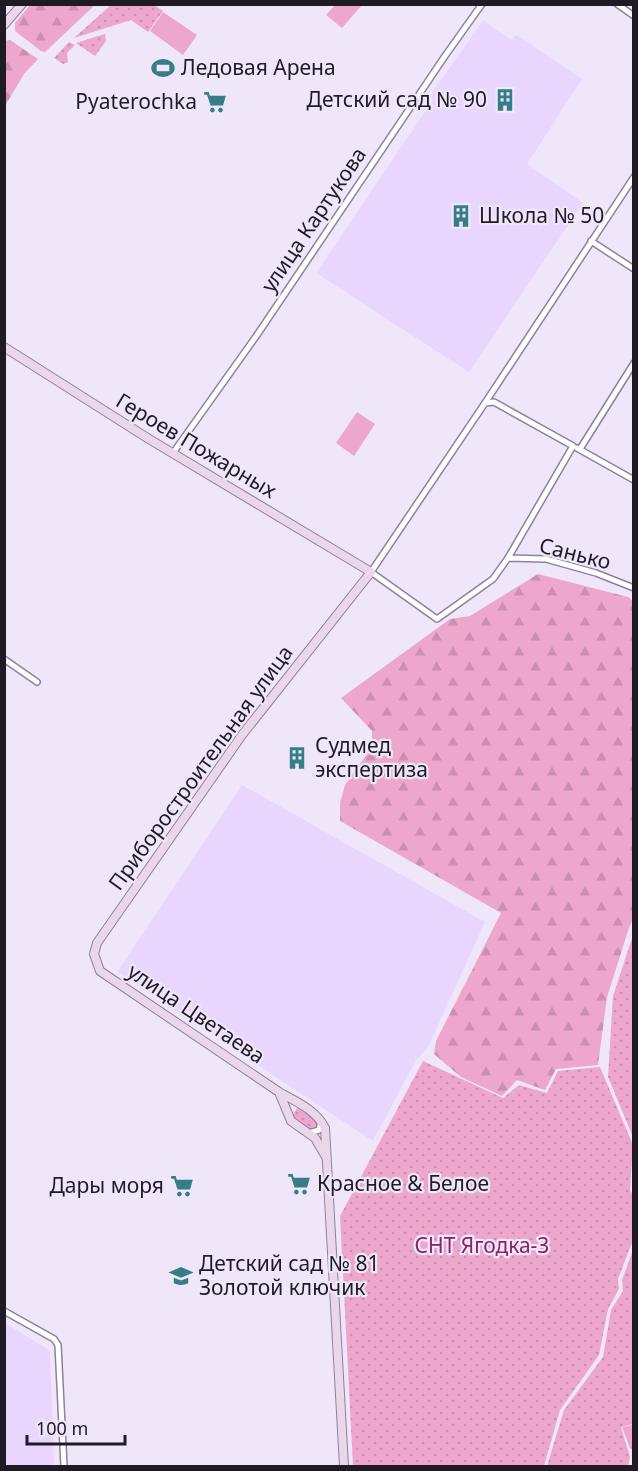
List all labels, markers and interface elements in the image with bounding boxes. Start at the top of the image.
place label: Ледовая Арена [181,53,336,81]
sports icon: Ледовая Арена [150,55,176,81]
place label: Детский сад № 90 [307,85,487,113]
place label: Pyaterochka [75,87,197,115]
building icon: Детский сад № 90 [492,87,518,113]
supermarket icon: Pyaterochka [202,89,228,115]
street label: улица Картукова [254,141,372,297]
place label: Школа № 50 [479,201,604,229]
building icon: Школа № 50 [448,203,474,229]
street label: Героев Пожарных [111,386,282,504]
street label: Санько [537,531,614,575]
street label: Приборостроительная улица [102,639,299,896]
place label: Судмед экспертиза [315,731,428,783]
building icon: Судмед экспертиза [284,745,310,771]
street label: улица Цветаева [122,957,271,1070]
place label: Красное & Белое [317,1169,489,1197]
place label: Дары моря [50,1171,164,1199]
supermarket icon: Красное & Белое [286,1171,312,1197]
supermarket icon: Дары моря [169,1173,195,1199]
park label: СНТ Ягодка-3 [415,1231,549,1259]
place label: Детский сад № 81 Золотой ключик [199,1249,379,1301]
school or university icon: Детский сад № 81 Золотой ключик [168,1263,194,1289]
scale bar [27,1408,124,1446]
text: 100 m [36,1416,88,1440]

